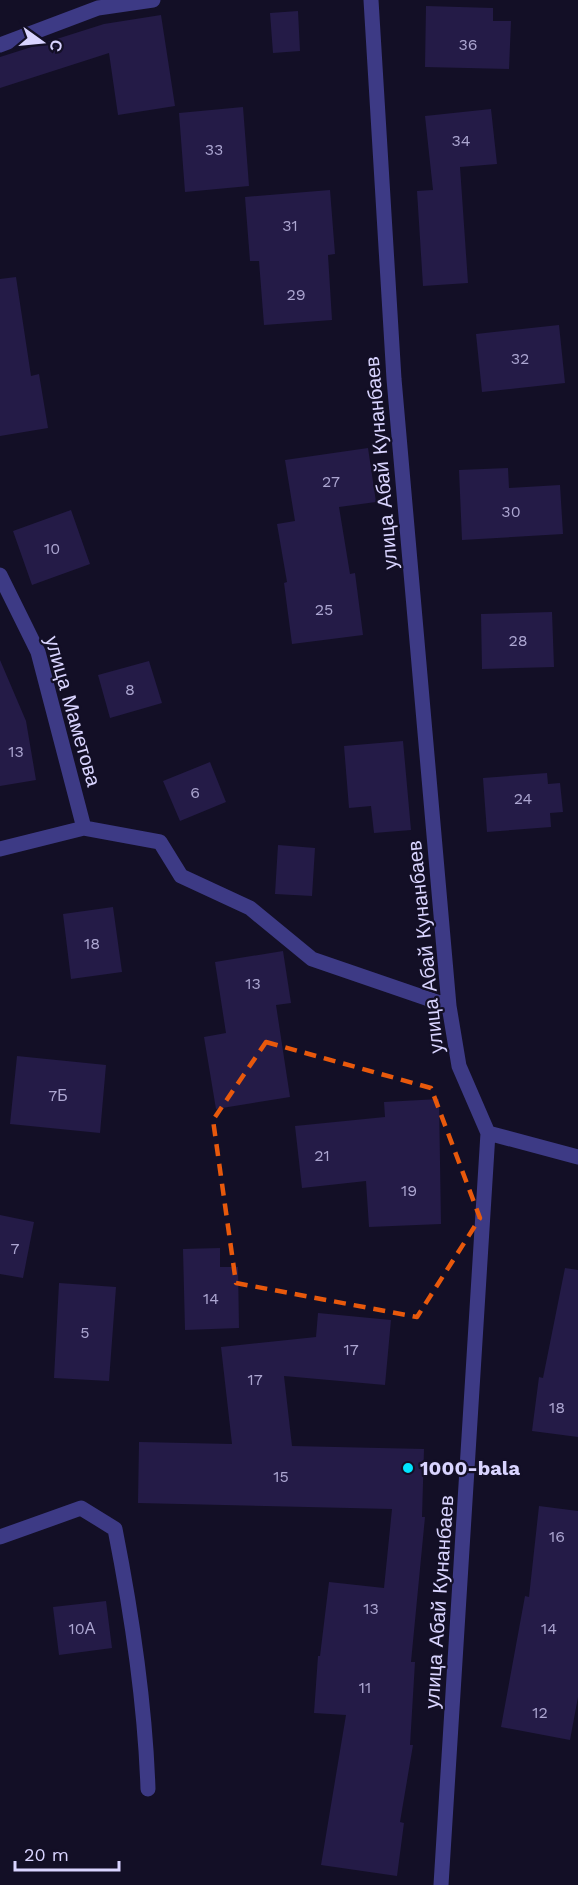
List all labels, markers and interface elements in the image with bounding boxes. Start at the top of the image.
north arrow [12,12,72,72]
house number: 36 [458,35,478,54]
text: С [45,38,67,54]
house number: 34 [451,131,471,150]
house number: 33 [205,140,223,159]
house number: 31 [282,216,298,235]
house number: 29 [286,285,306,304]
house number: 32 [511,349,529,368]
street label: улица Абай Кунанбаев [360,355,402,571]
house number: 27 [322,472,340,491]
house number: 30 [501,502,521,521]
house number: 10 [44,539,60,558]
house number: 25 [315,600,333,619]
house number: 28 [508,631,528,650]
street label: улица Маметова [40,633,106,790]
house number: 8 [125,680,135,699]
house number: 13 [8,742,24,761]
house number: 6 [190,783,200,802]
house number: 24 [514,789,533,808]
street label: улица Абай Кунанбаев [402,839,448,1055]
house number: 18 [84,934,100,953]
house number: 13 [245,974,261,993]
house number: 7Б [48,1086,68,1105]
house number: 21 [314,1146,330,1165]
house number: 19 [401,1181,417,1200]
house number: 7 [11,1239,20,1258]
house number: 14 [203,1289,219,1308]
house number: 5 [80,1323,90,1342]
house number: 17 [343,1340,359,1359]
house number: 17 [247,1370,263,1389]
house number: 18 [549,1398,565,1417]
place label: 1000-bala [420,1456,521,1480]
marker: 1000-bala [401,1461,415,1475]
house number: 15 [273,1467,289,1486]
street label: улица Абай Кунанбаев [420,1494,458,1710]
house number: 16 [549,1527,565,1546]
house number: 13 [363,1599,379,1618]
house number: 10А [69,1619,96,1638]
house number: 14 [541,1619,557,1638]
house number: 11 [359,1678,371,1697]
house number: 12 [532,1703,548,1722]
scale bar [15,1834,118,1872]
text: 20 m [24,1844,69,1865]

